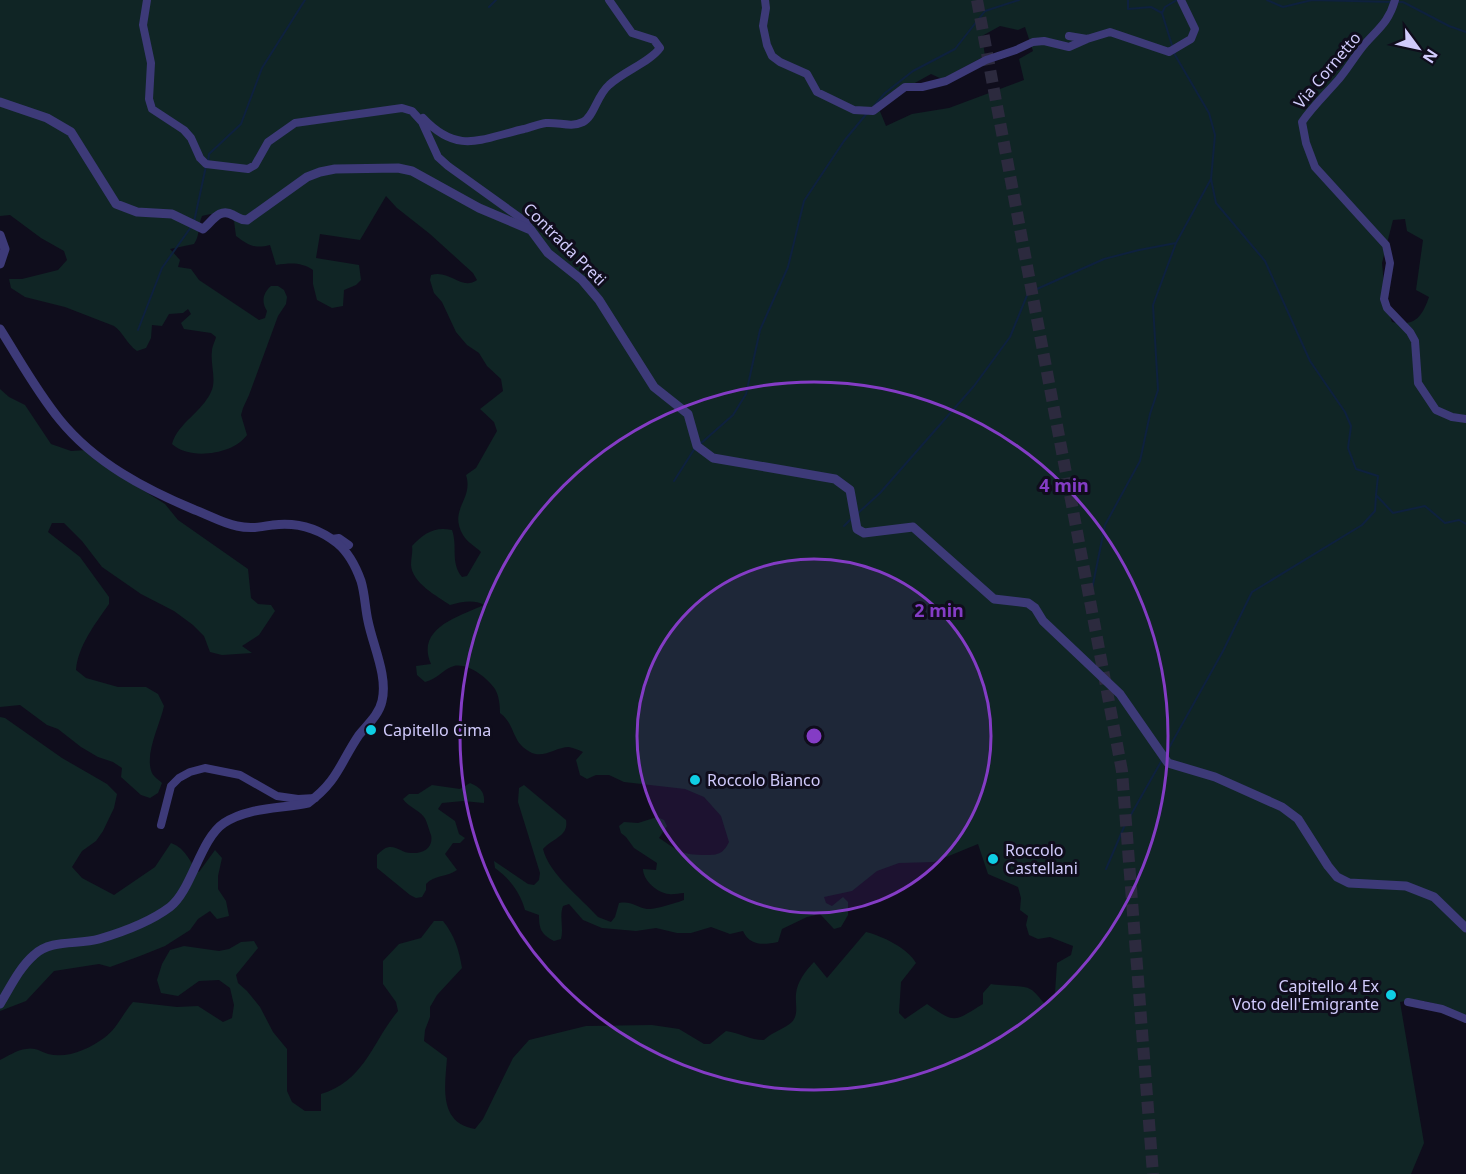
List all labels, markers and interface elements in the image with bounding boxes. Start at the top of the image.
north arrow [1388,18,1448,78]
street label: Via Cornetto [1289,27,1365,113]
text: N [1418,45,1443,68]
street label: Contrada Preti [519,198,611,290]
text: 4 min [1039,473,1089,497]
text: 2 min [914,598,964,622]
place label: Capitello Cima [383,719,491,741]
marker: Capitello Cima [364,723,378,737]
centre of rings [804,726,824,746]
place label: Roccolo Bianco [707,769,820,791]
marker: Roccolo Bianco [688,773,702,787]
place label: Roccolo Castellani [1005,839,1078,879]
marker: Roccolo Castellani [986,852,1000,866]
place label: Capitello 4 Ex Voto dell'Emigrante [1232,975,1380,1015]
marker: Capitello 4 Ex Voto dell'Emigrante [1384,988,1398,1002]

